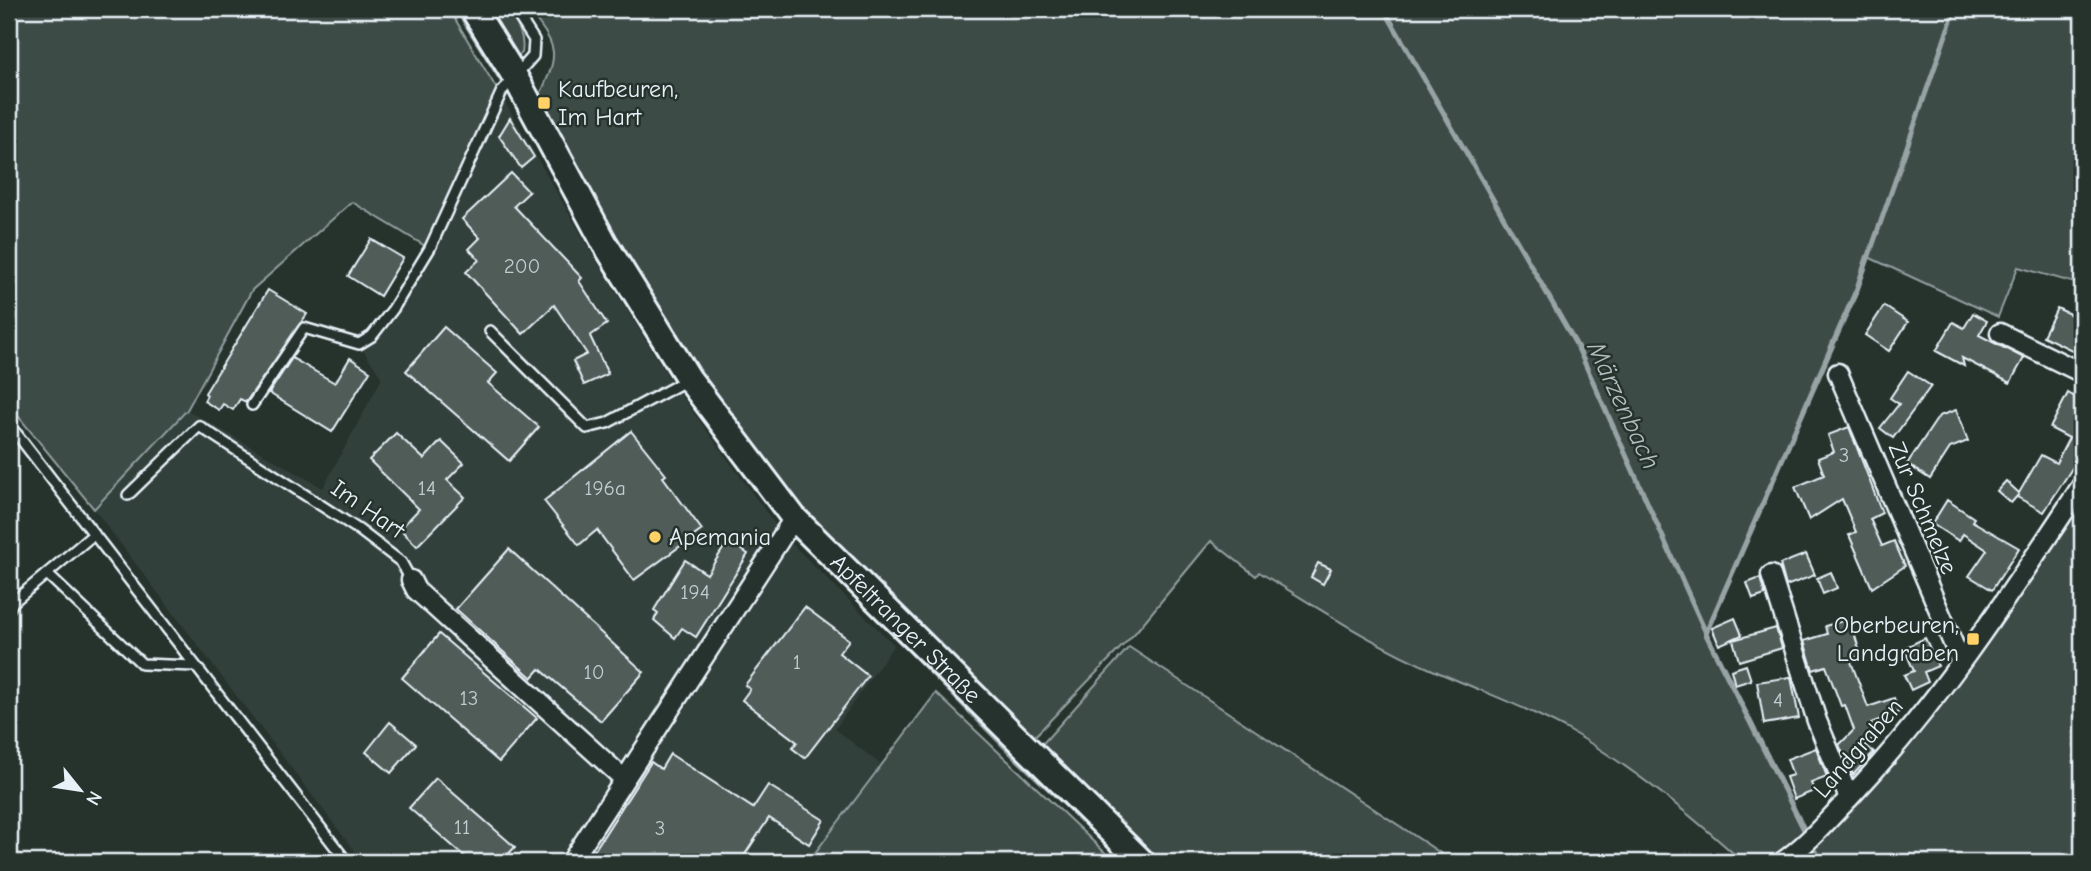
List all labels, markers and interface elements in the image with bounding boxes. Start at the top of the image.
place label: Kaufbeuren, Im Hart [558,75,678,131]
marker: Kaufbeuren, Im Hart [536,95,552,111]
house number: 200 [504,254,540,278]
water label: Märzenbach [1580,336,1666,474]
street label: Zur Schmelze [1883,438,1963,578]
house number: 3 [1839,443,1849,467]
street label: Im Hart [326,474,411,545]
house number: 14 [418,476,436,500]
house number: 196a [584,476,626,500]
place label: Apemania [669,523,771,551]
marker: Apemania [647,529,663,545]
street label: Apfeltranger Straße [825,548,987,709]
house number: 194 [680,580,710,604]
place label: Oberbeuren, Landgraben [1834,611,1959,667]
marker: Oberbeuren, Landgraben [1965,631,1981,647]
house number: 1 [793,650,801,674]
house number: 10 [583,660,605,684]
house number: 13 [460,686,478,710]
house number: 4 [1773,688,1783,712]
street label: Landgraben [1807,693,1909,803]
north arrow [46,756,116,826]
text: N [81,787,106,809]
house number: 11 [454,815,470,839]
house number: 3 [655,816,665,840]

